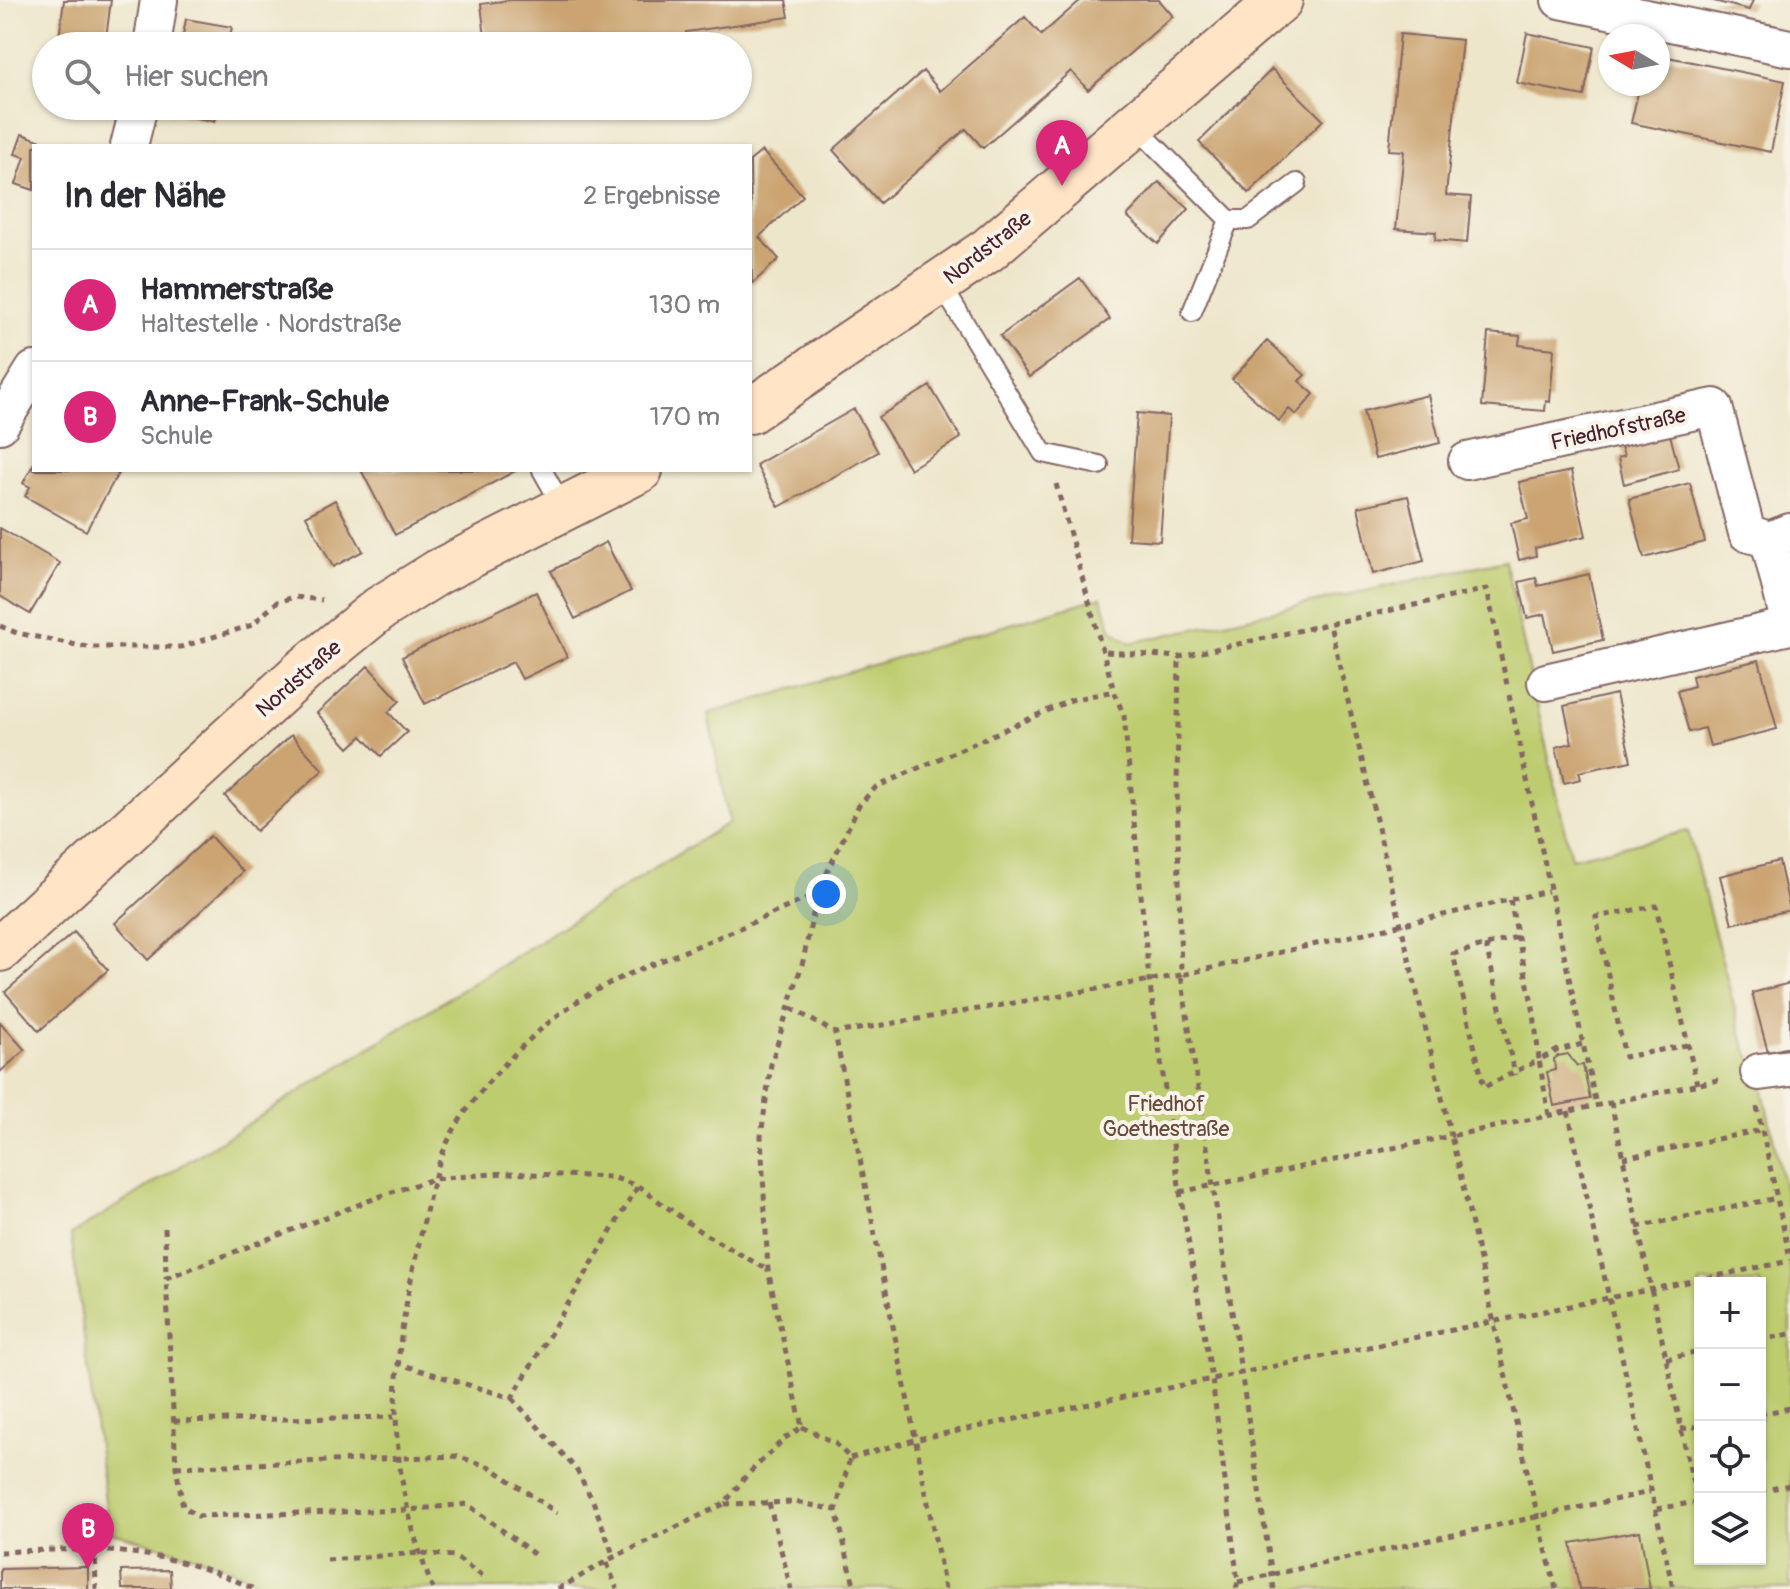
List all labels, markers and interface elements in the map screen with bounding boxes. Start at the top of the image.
north arrow [1598,24,1670,96]
search box [32,32,752,120]
icon: search [60,54,104,98]
text: Hier suchen [124,58,269,95]
pin: A [1036,120,1088,186]
text: In der Nähe [64,175,225,218]
text: 2 Ergebnisse [583,180,720,212]
street label: Nordstraße [938,204,1038,291]
text: Hammerstraße [140,271,333,308]
text: A [82,289,98,321]
text: 130 m [649,289,720,321]
text: Haltestelle · Nordstraße [140,308,401,340]
text: Anne-Frank-Schule [140,383,389,420]
text: B [83,401,97,433]
text: 170 m [650,401,720,433]
street label: Friedhofstraße [1548,401,1688,457]
text: Schule [140,420,213,452]
street label: Nordstraße [250,634,347,724]
your location [806,874,846,914]
park label: Friedhof Goethestraße [1103,1090,1230,1143]
map controls [1694,1277,1766,1565]
button: + [1694,1277,1766,1349]
button: − [1694,1349,1766,1421]
button: locate [1694,1421,1766,1493]
button: layers [1694,1493,1766,1565]
pin: B [62,1503,114,1569]

